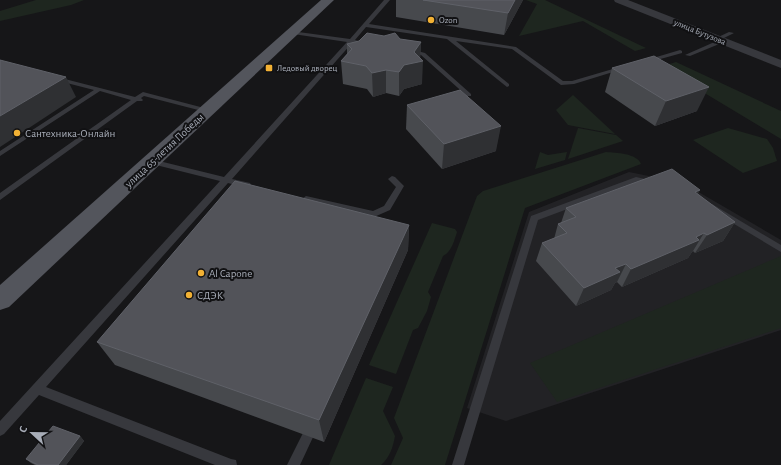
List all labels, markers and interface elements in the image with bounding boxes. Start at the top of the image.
marker: Ozon [426,15,436,25]
place label: Ozon [439,16,457,25]
street label: улица Бутузова [672,18,727,47]
marker: Ледовый дворец [264,63,274,73]
place label: Ледовый дворец [277,64,338,73]
street label: улица 65-летия Победы [122,111,206,190]
marker: Сантехника-Онлайн [12,128,22,138]
place label: Сантехника-Онлайн [25,128,115,139]
marker: Al Capone [196,268,206,278]
place label: Al Capone [209,268,252,279]
marker: СДЭК [184,290,194,300]
place label: СДЭК [197,290,224,301]
north arrow [12,413,52,453]
text: С [17,425,29,434]

